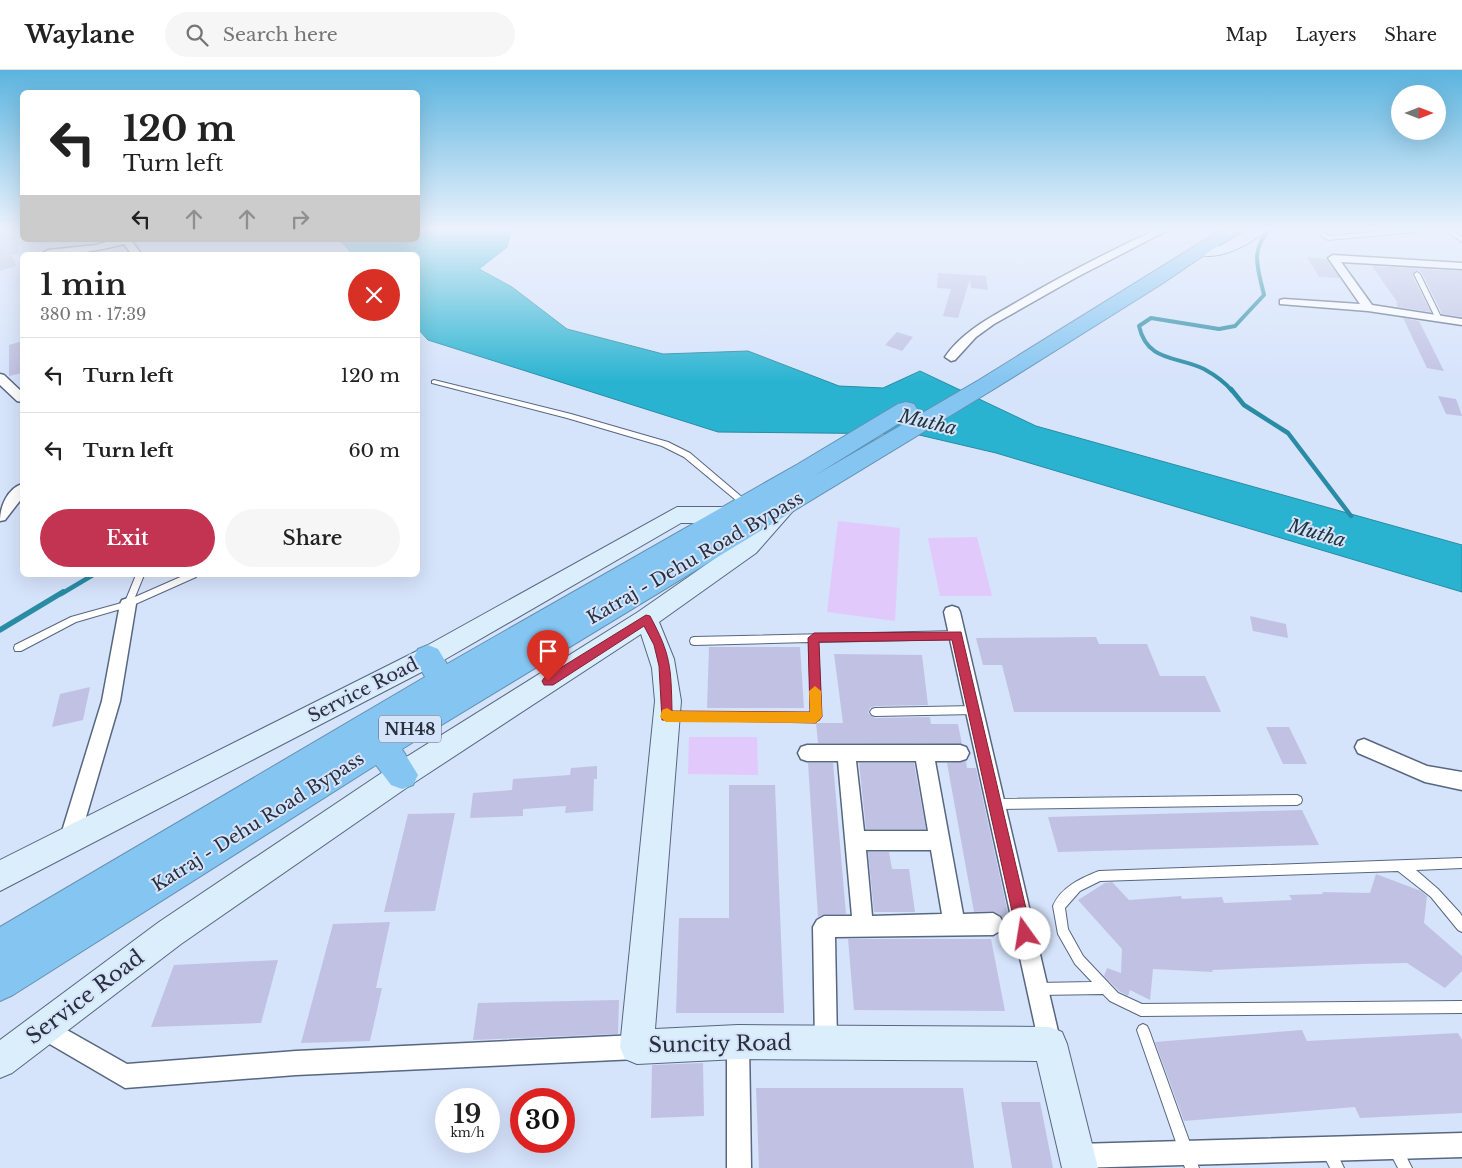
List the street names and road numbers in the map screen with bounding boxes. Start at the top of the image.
street label: Katraj - Dehu Road Bypass [583,487,807,629]
street label: Service Road [304,653,422,727]
road number: NH48 [379,716,441,742]
street label: Katraj - Dehu Road Bypass [148,748,368,896]
street label: Service Road [21,944,149,1050]
street label: Suncity Road [648,1030,792,1058]

